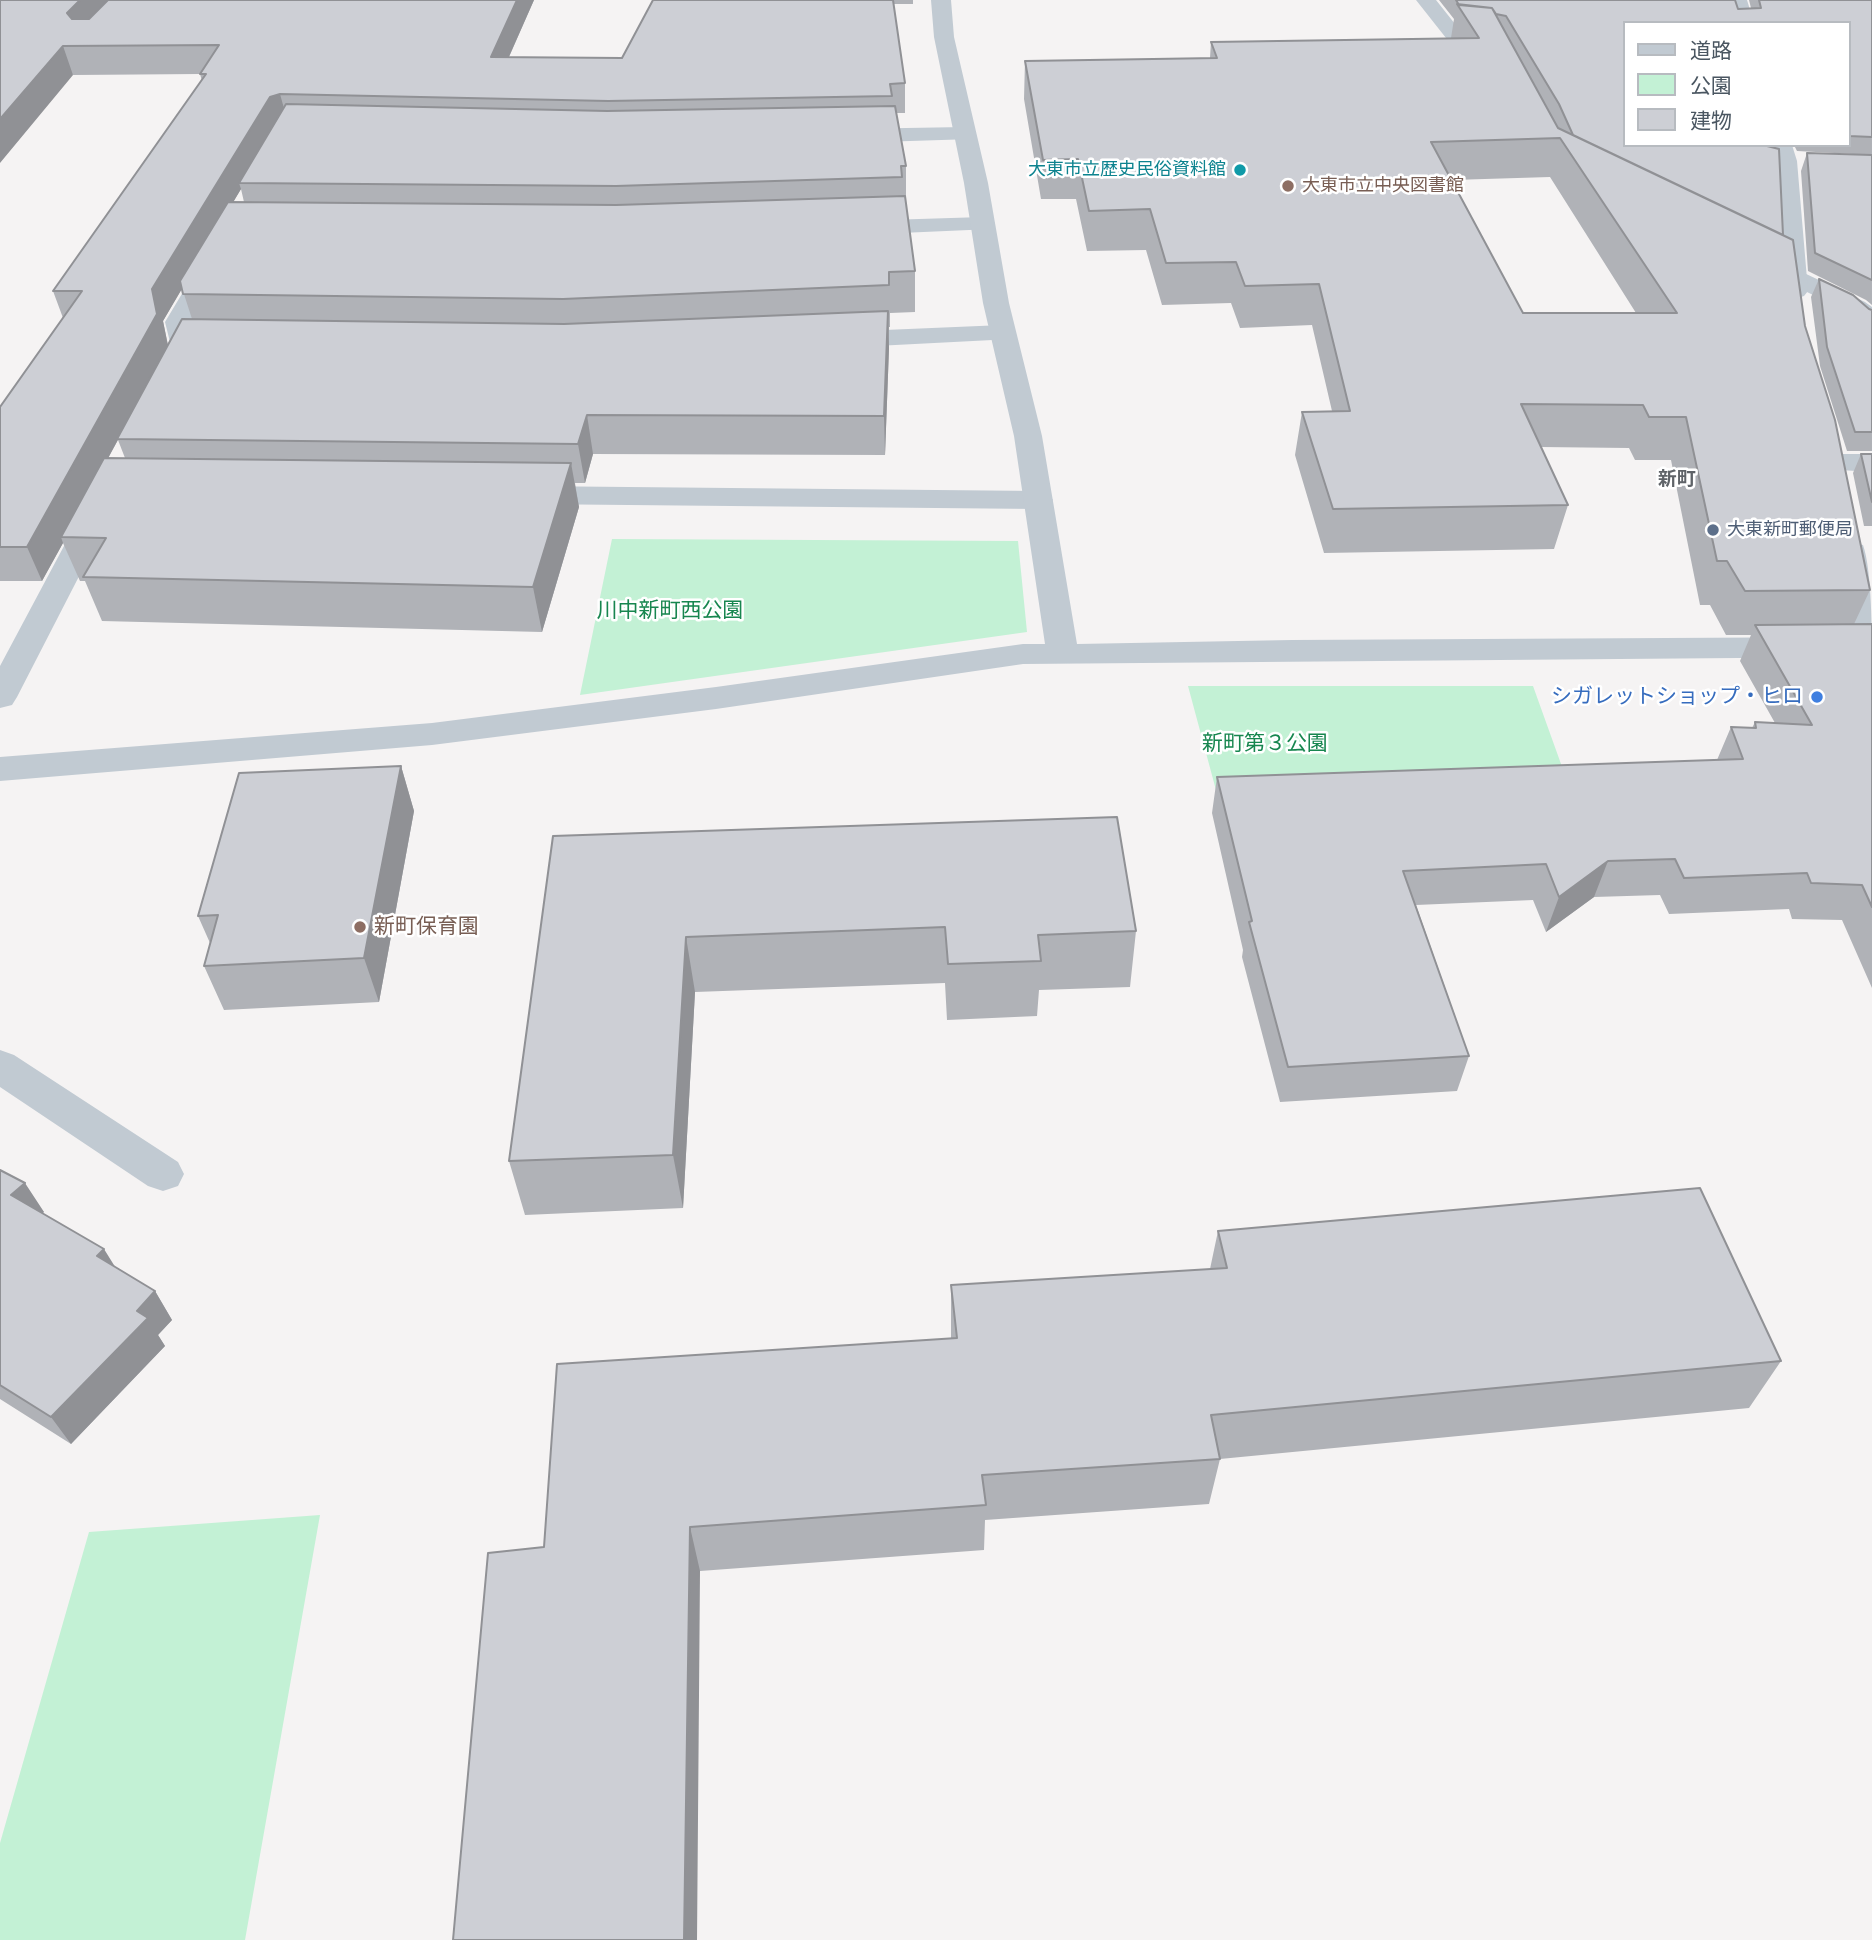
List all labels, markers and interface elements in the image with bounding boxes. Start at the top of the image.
legend [1624,21,1851,147]
text: 道路 [1690,37,1732,65]
text: 公園 [1690,72,1732,100]
text: 建物 [1690,107,1732,135]
place label: 大東市立歴史民俗資料館 [1028,159,1226,181]
marker: 大東市立歴史民俗資料館 [1232,162,1248,178]
place label: 大東市立中央図書館 [1302,175,1464,197]
marker: 大東市立中央図書館 [1280,178,1296,194]
district label: 新町 [1658,469,1696,491]
place label: 大東新町郵便局 [1727,519,1853,541]
marker: 大東新町郵便局 [1705,522,1721,538]
park label: 川中新町西公園 [597,598,743,624]
place label: シガレットショップ・ヒロ [1551,684,1803,710]
marker: シガレットショップ・ヒロ [1809,689,1825,705]
park label: 新町第３公園 [1202,731,1328,757]
place label: 新町保育園 [374,914,479,940]
marker: 新町保育園 [352,919,368,935]

